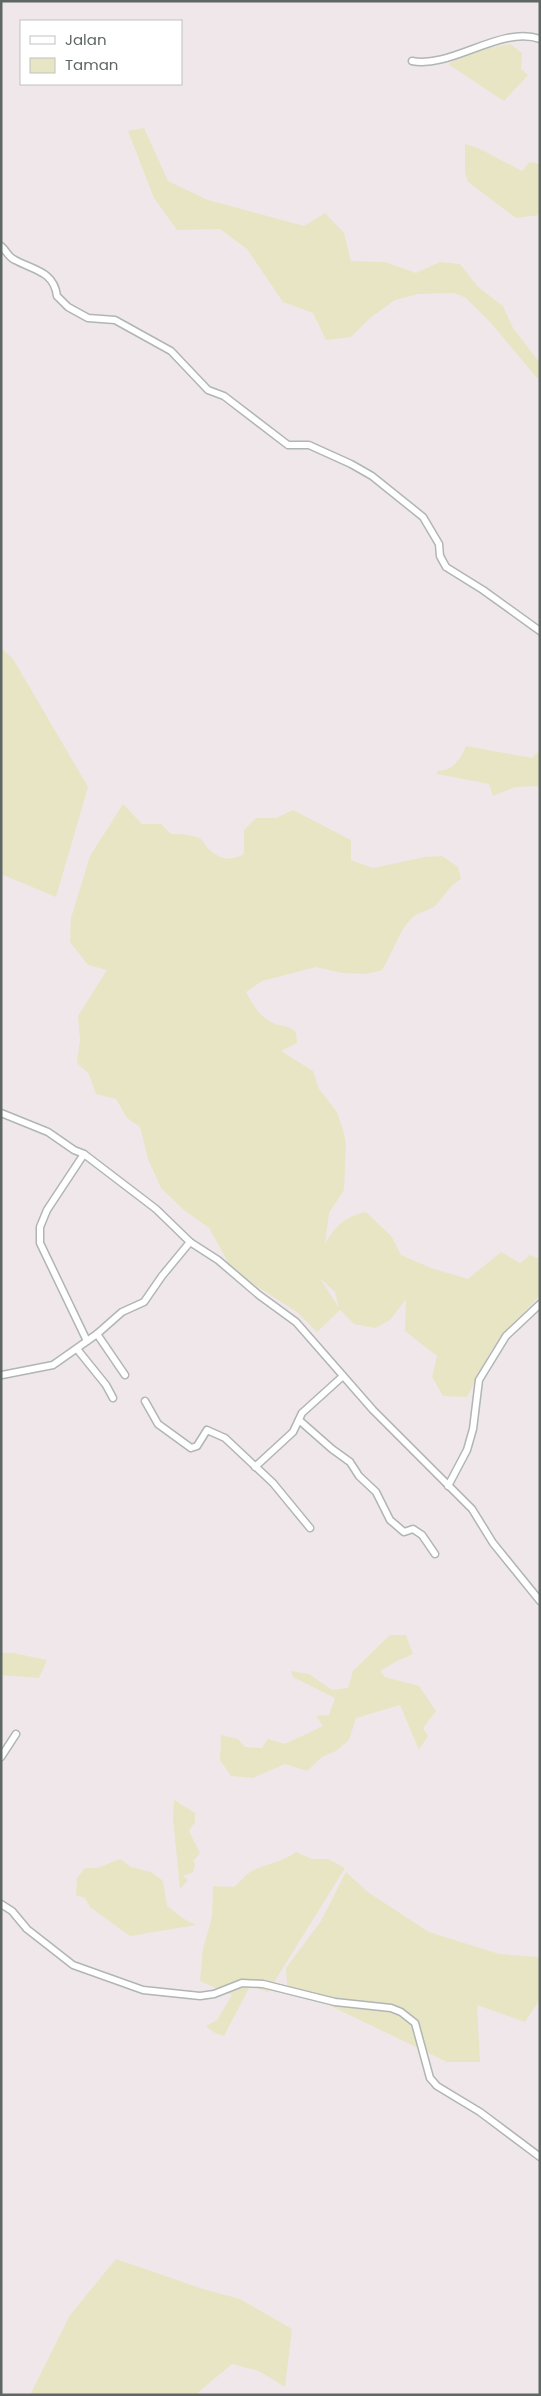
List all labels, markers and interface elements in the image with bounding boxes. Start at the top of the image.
legend [20,20,182,85]
text: Jalan [65,29,107,50]
text: Taman [65,54,118,75]

